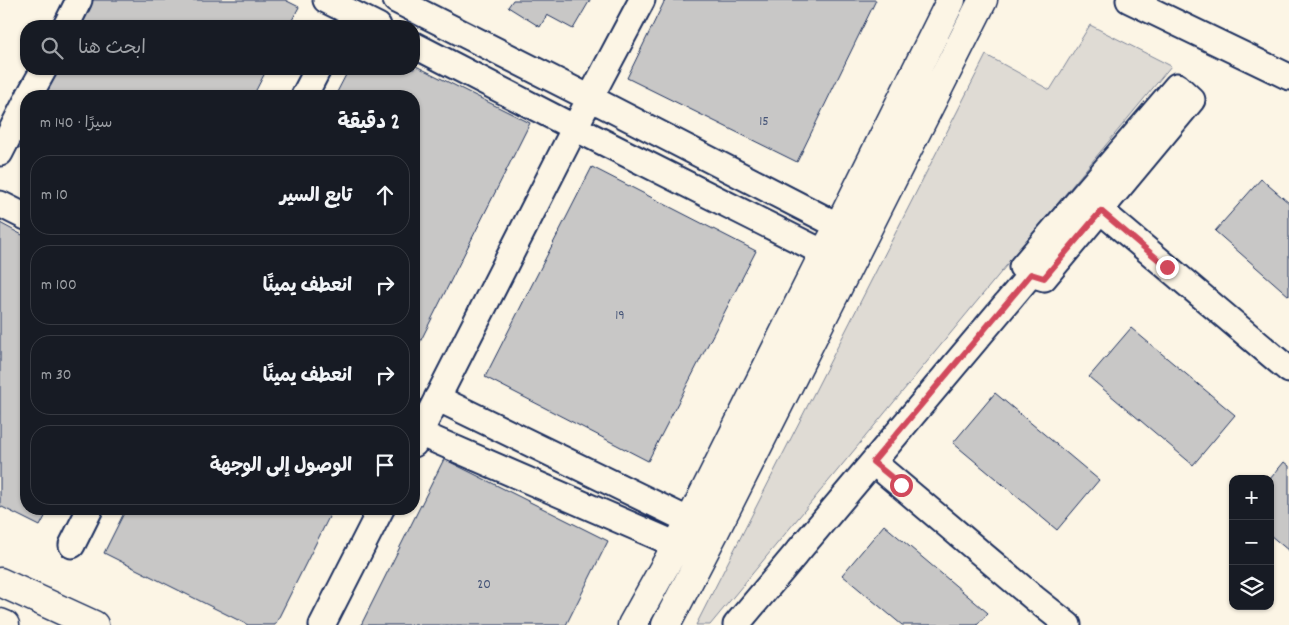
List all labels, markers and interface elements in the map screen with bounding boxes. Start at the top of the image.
search box [20,20,420,75]
icon: search [38,34,66,62]
text: ابحث هنا [78,36,146,63]
text: 2 دقيقة [338,109,400,139]
text: سيرًا · 140 m [40,112,112,135]
house number: 15 [759,112,769,132]
icon: ahead [371,181,399,209]
text: 10 m [41,184,68,207]
text: تابع السير [280,184,352,211]
route end [1156,256,1179,279]
icon: right [371,271,399,299]
text: 100 m [41,274,77,297]
text: انعطف يمينًا [263,274,352,301]
house number: 19 [615,306,625,326]
icon: right [371,361,399,389]
text: 30 m [41,364,72,387]
text: انعطف يمينًا [263,364,352,391]
icon: arrive [371,451,399,479]
text: الوصول إلى الوجهة [210,454,352,481]
route start [890,474,913,497]
map controls [1229,475,1274,610]
button: + [1229,475,1274,520]
button: − [1229,520,1274,565]
button: layers [1229,565,1274,610]
house number: 20 [477,575,491,595]

